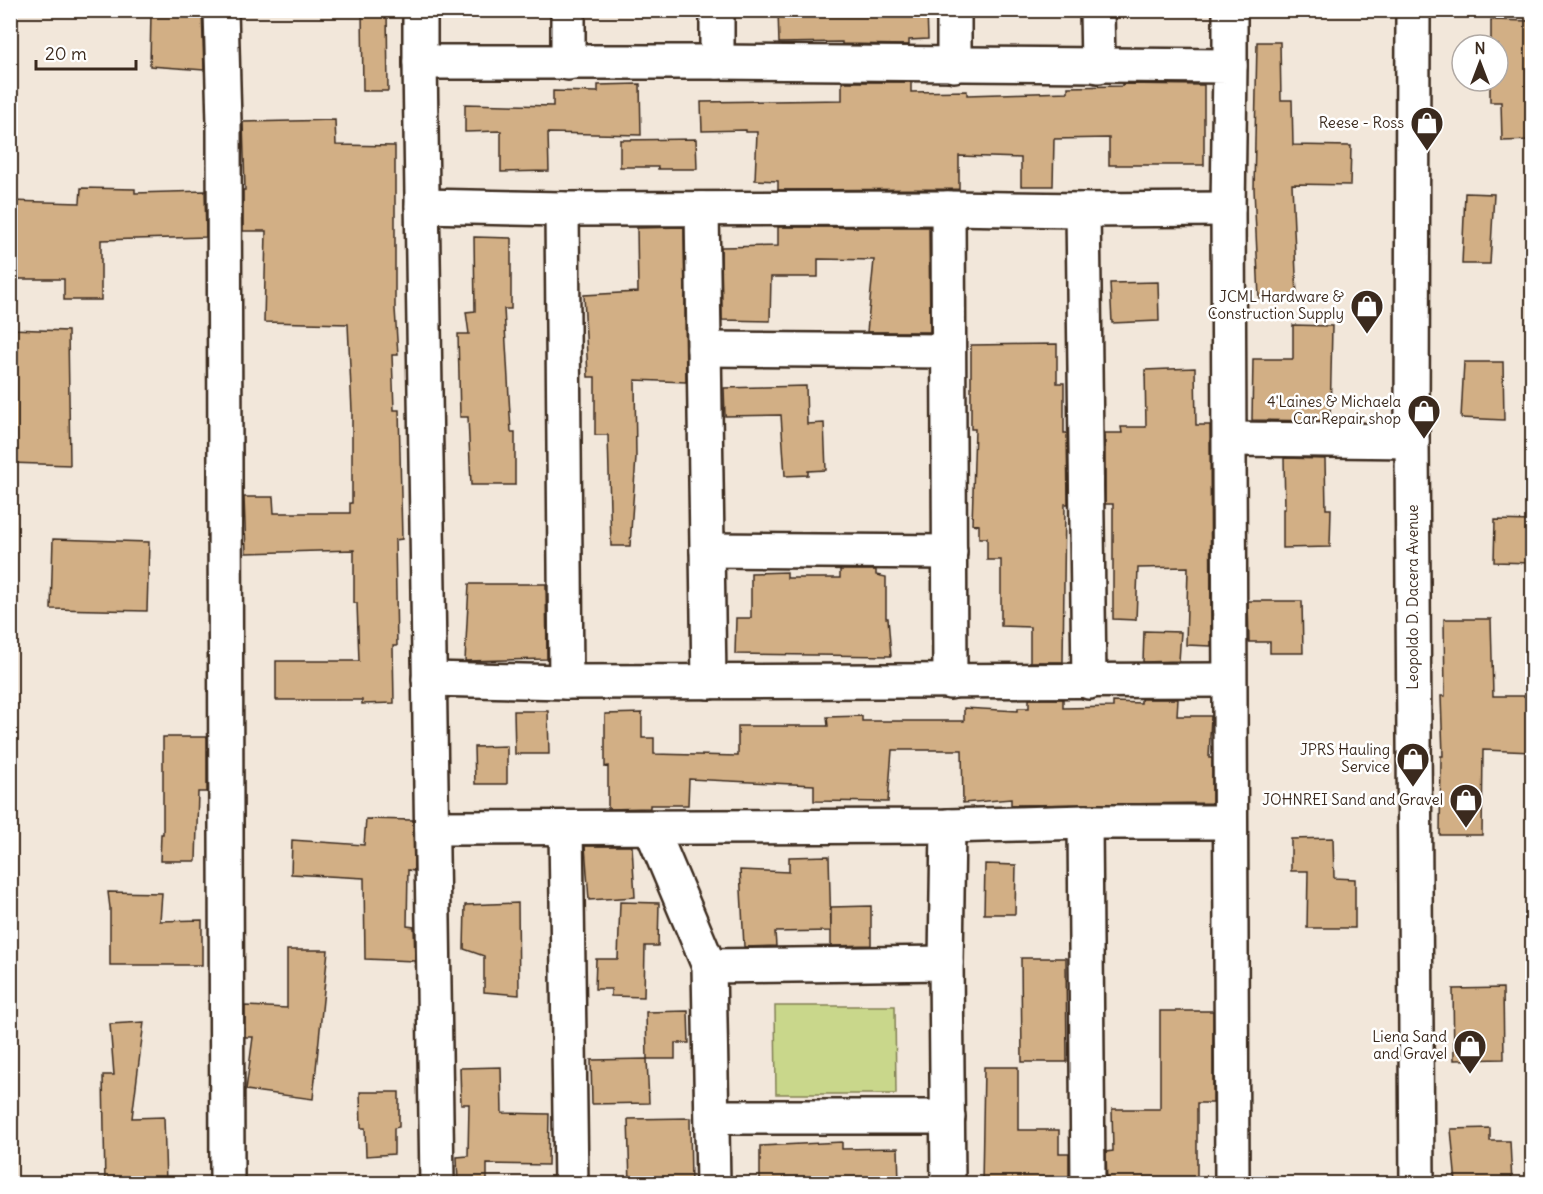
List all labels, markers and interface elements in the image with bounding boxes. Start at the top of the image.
scale bar [36,33,136,71]
north arrow [1450,33,1510,93]
text: N [1474,38,1486,58]
text: 20 m [45,42,87,65]
shop icon: Reese - Ross [1409,105,1445,152]
place label: Reese - Ross [1319,113,1404,132]
place label: JCML Hardware & Construction Supply [1208,287,1345,323]
shop icon: JCML Hardware & Construction Supply [1349,288,1385,335]
place label: 4'Laines & Michaela Car Repair shop [1267,392,1401,428]
shop icon: 4'Laines & Michaela Car Repair shop [1406,393,1442,440]
street label: Leopoldo D. Dacera Avenue [1403,504,1422,690]
place label: JPRS Hauling Service [1300,740,1390,776]
shop icon: JPRS Hauling Service [1395,741,1431,788]
shop icon: JOHNREI Sand and Gravel [1448,782,1484,829]
place label: JOHNREI Sand and Gravel [1262,790,1443,809]
place label: Liena Sand and Gravel [1372,1027,1447,1063]
shop icon: Liena Sand and Gravel [1452,1028,1488,1075]

